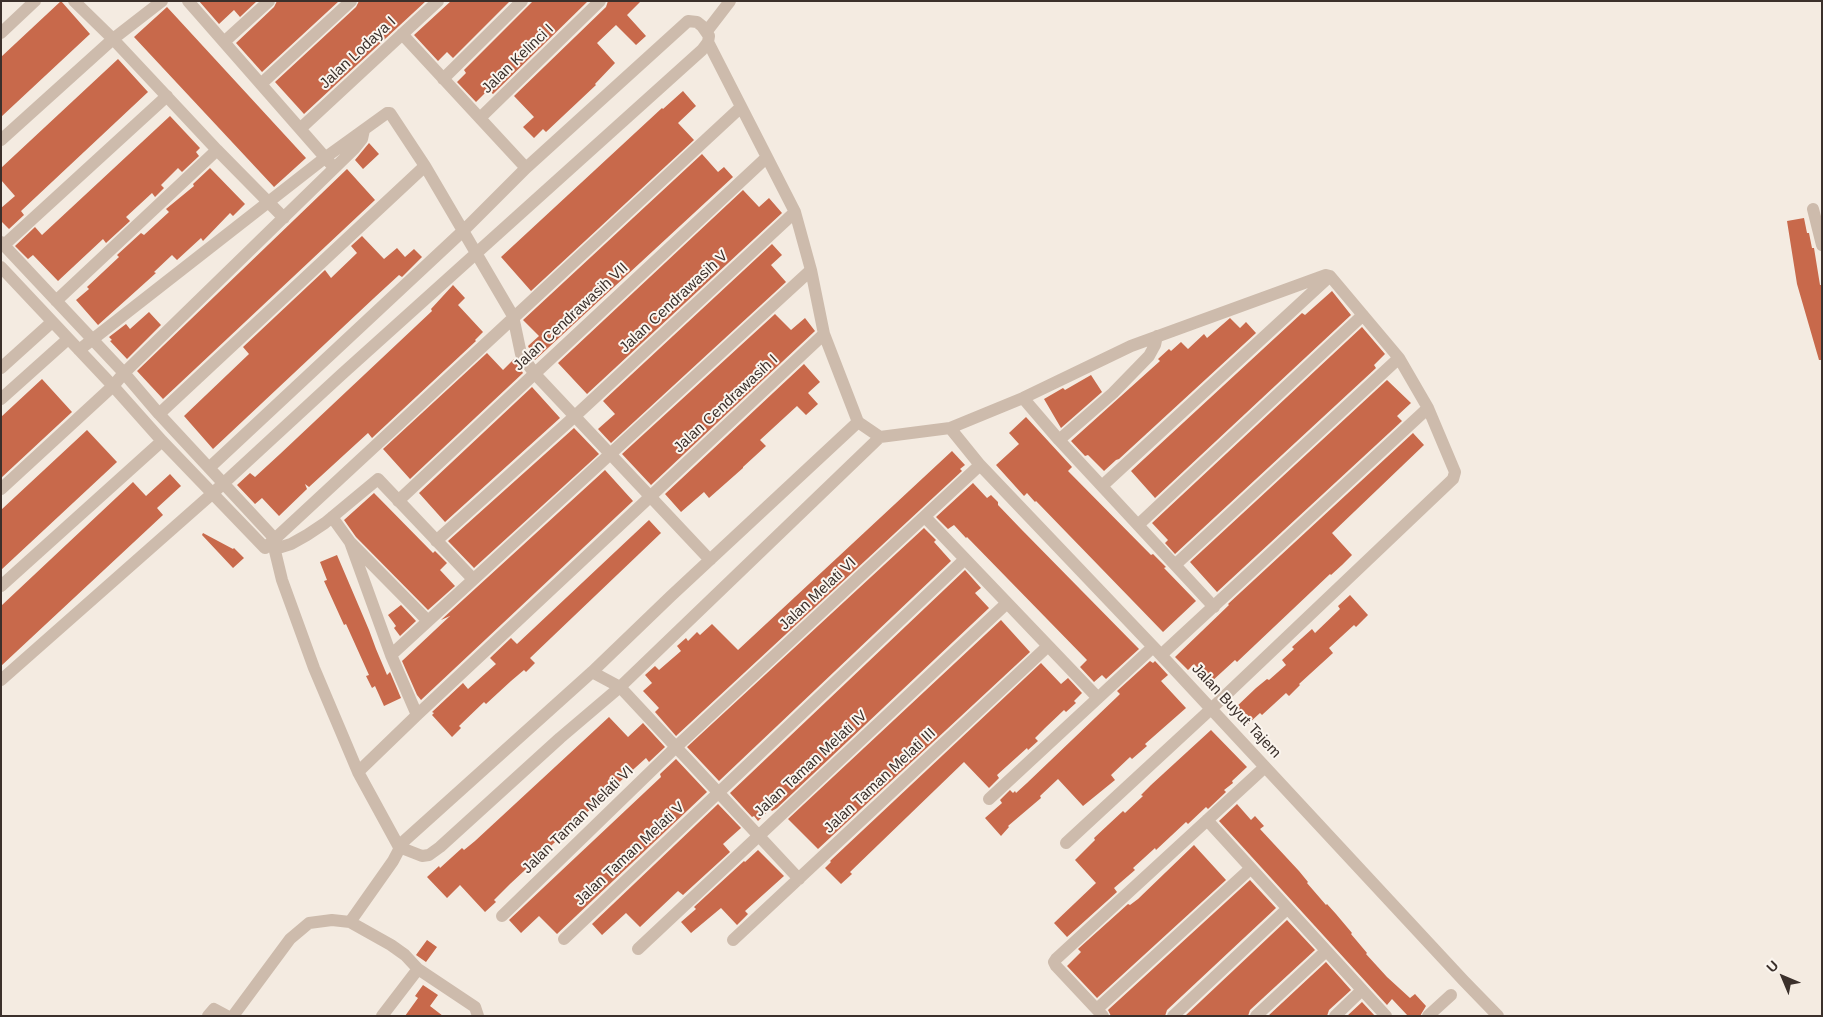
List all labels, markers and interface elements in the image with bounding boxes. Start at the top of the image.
street label: Jalan Lodaya I [316,13,400,93]
street label: Jalan Kelinci I [478,20,558,98]
street label: Jalan Cendrawasih V [616,247,732,357]
street label: Jalan Cendrawasih VII [510,259,632,375]
street label: Jalan Cendrawasih I [670,351,782,457]
street label: Jalan Melati VI [776,554,860,634]
street label: Jalan Buyut Tajem [1188,660,1284,762]
street label: Jalan Taman Melati IV [751,707,871,821]
street label: Jalan Taman Melati III [821,725,939,837]
street label: Jalan Taman Melati VI [519,762,637,878]
street label: Jalan Taman Melati V [571,799,689,909]
north arrow [1758,952,1808,1002]
text: U [1763,957,1782,976]

